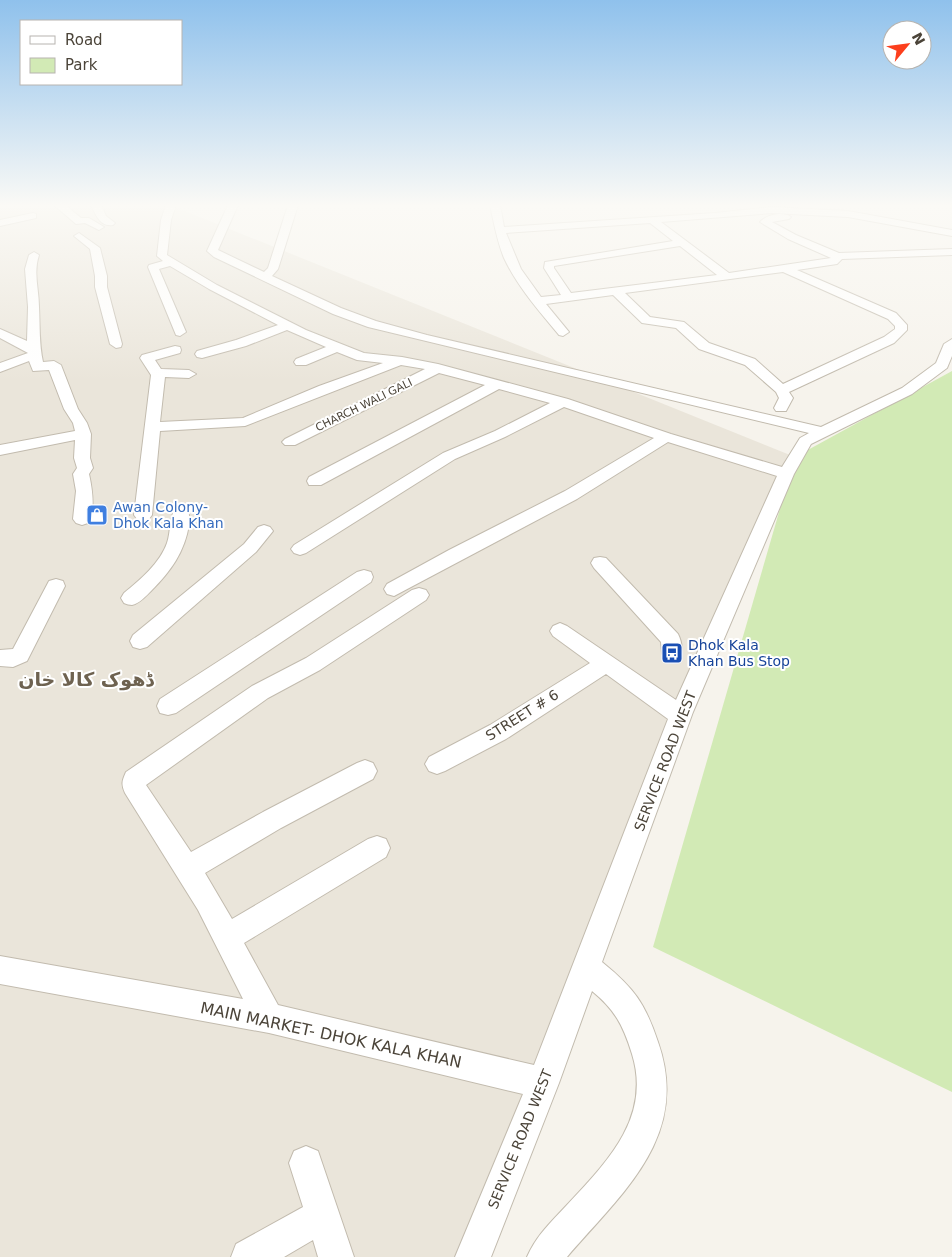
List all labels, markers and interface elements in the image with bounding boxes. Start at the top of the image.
legend [20,20,182,85]
north arrow [882,20,932,70]
text: N [909,30,928,48]
text: Road [65,31,103,49]
text: Park [65,56,98,74]
street label: CHARCH WALI GALI [313,376,415,434]
place label: Awan Colony- Dhok Kala Khan [113,499,224,531]
shop icon: Awan Colony- Dhok Kala Khan [85,503,109,527]
place label: Dhok Kala Khan Bus Stop [688,637,790,669]
bus stop icon: Dhok Kala Khan Bus Stop [660,641,684,665]
district label: ڈھوک کالا خان [18,668,155,691]
street label: STREET # 6 [483,686,561,744]
street label: SERVICE ROAD WEST [631,688,699,833]
street label: MAIN MARKET- DHOK KALA KHAN [199,998,463,1072]
street label: SERVICE ROAD WEST [485,1067,555,1211]

